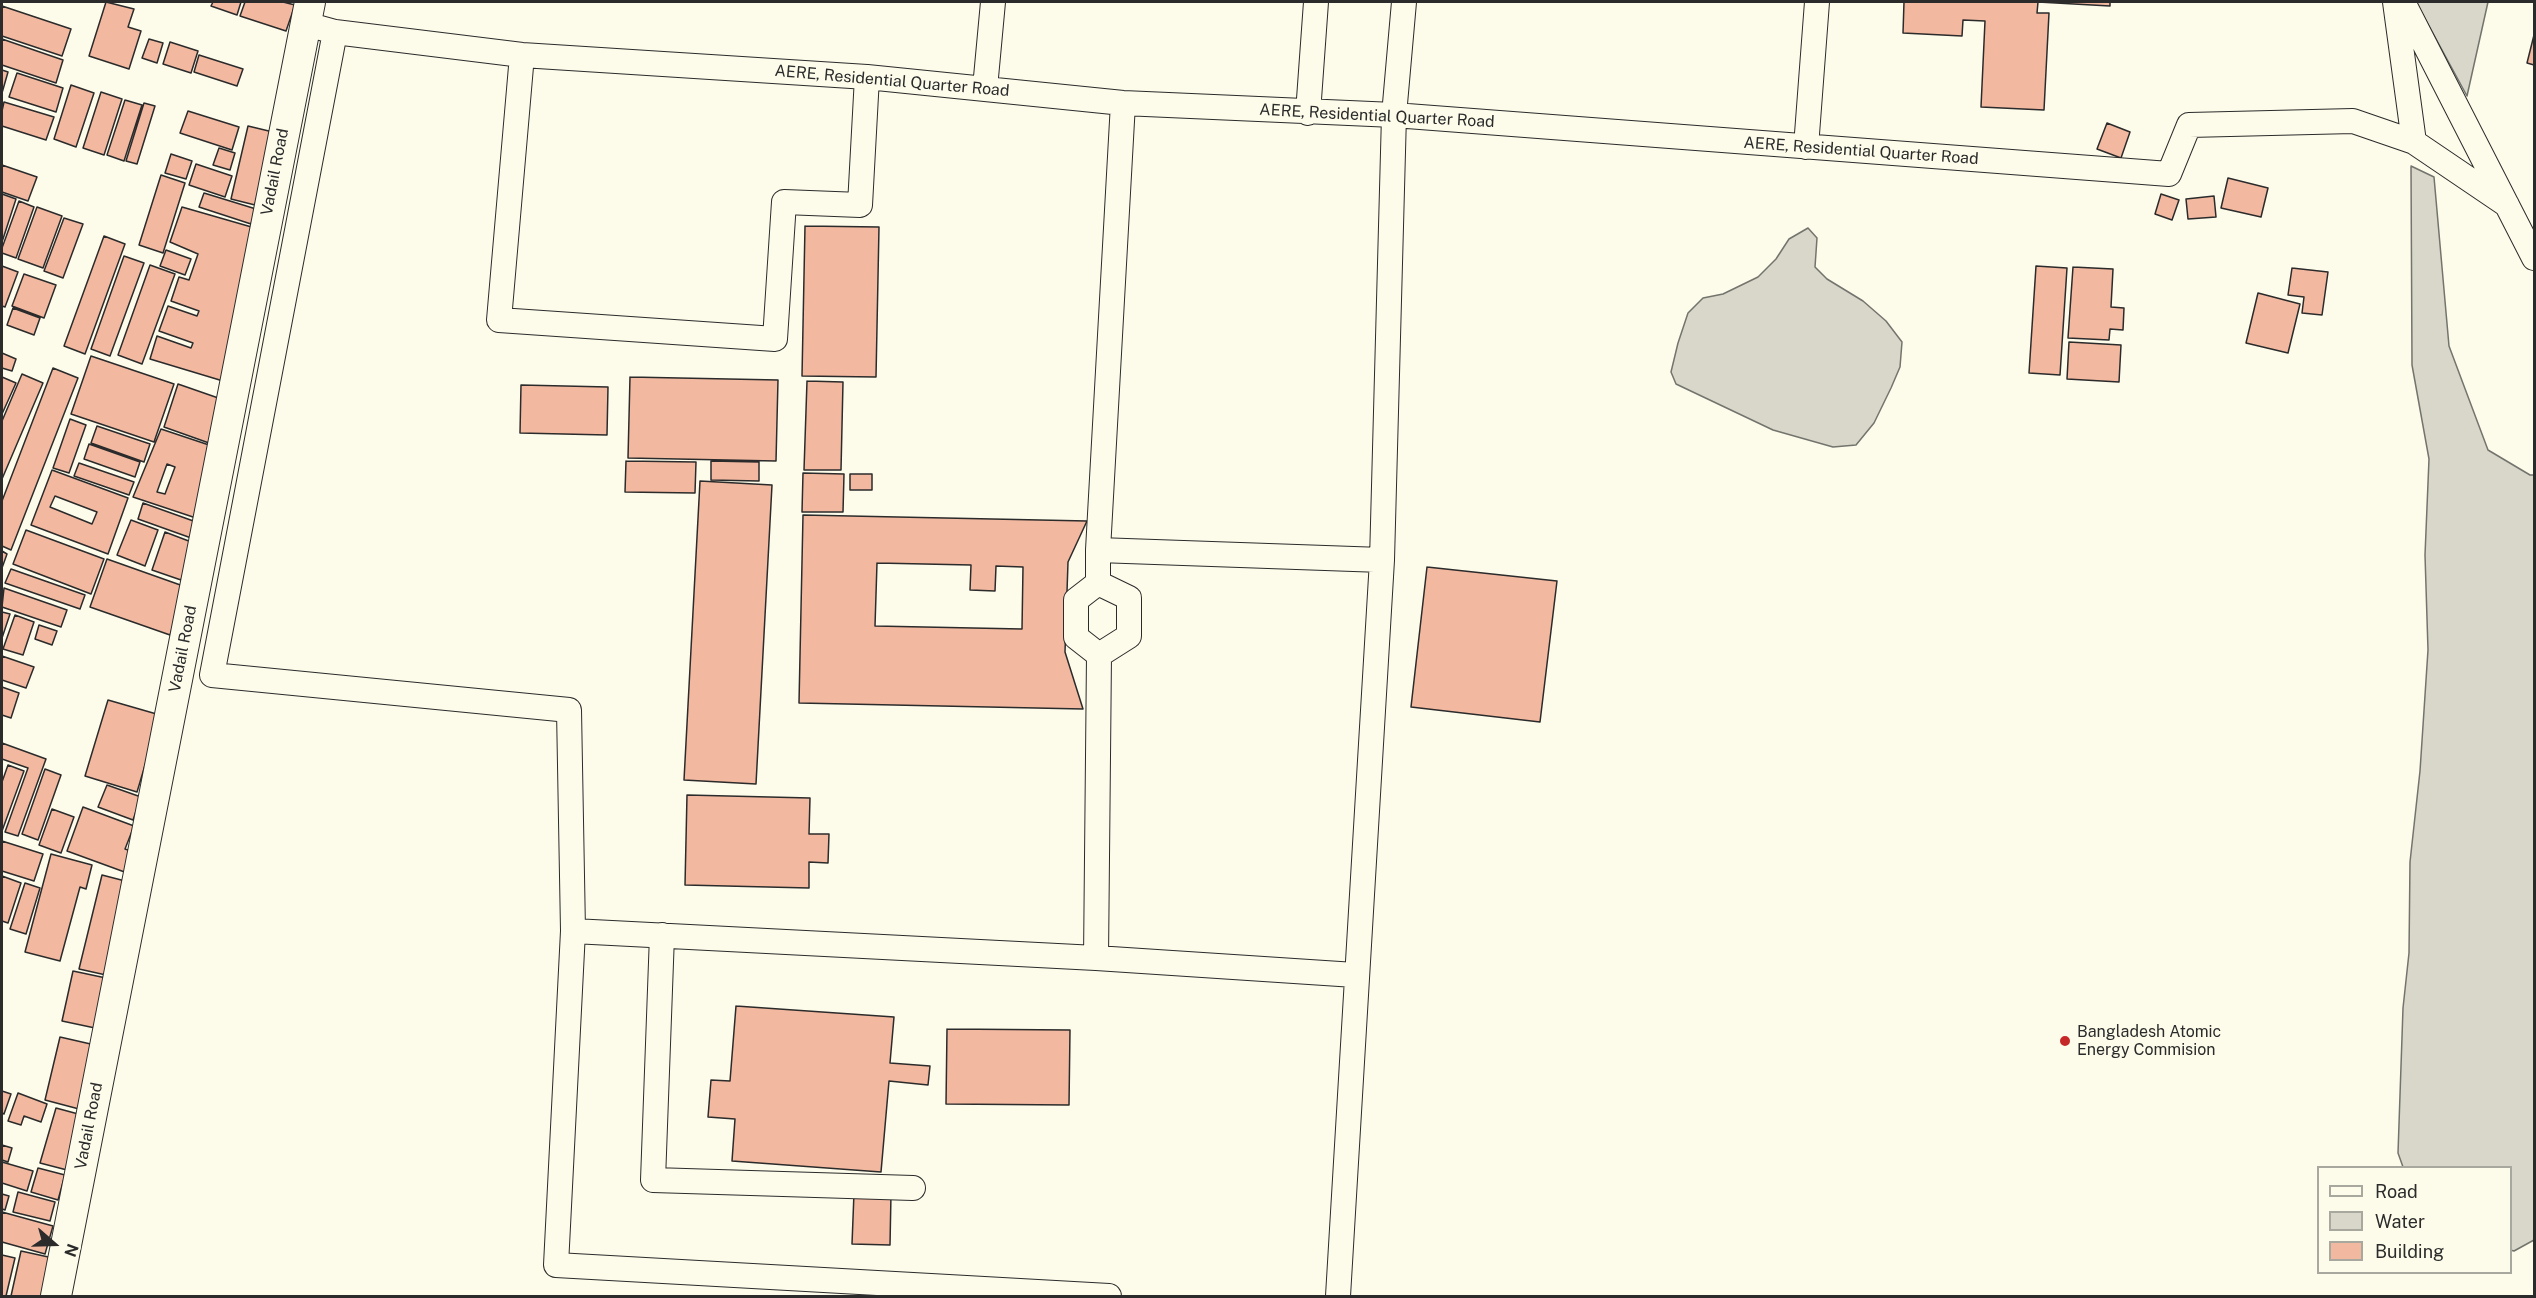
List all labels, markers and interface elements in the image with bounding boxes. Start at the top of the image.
street label: AERE, Residential Quarter Road [774,61,1010,101]
street label: AERE, Residential Quarter Road [1259,100,1495,132]
street label: Vadail Road [257,127,293,217]
street label: AERE, Residential Quarter Road [1743,133,1979,169]
street label: Vadail Road [165,604,201,694]
place label: Bangladesh Atomic Energy Commision [2077,1022,2221,1060]
marker: Bangladesh Atomic Energy Commision [2058,1034,2072,1048]
street label: Vadail Road [71,1081,107,1171]
legend [2317,1166,2512,1274]
text: Road [2375,1181,2418,1202]
text: Water [2375,1211,2425,1232]
north arrow [24,1214,84,1274]
text: N [60,1241,82,1259]
text: Building [2375,1241,2444,1262]

